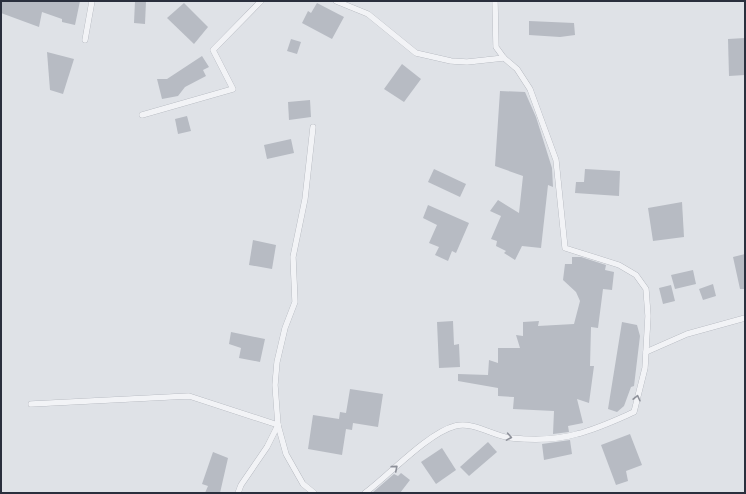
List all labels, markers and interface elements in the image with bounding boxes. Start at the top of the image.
one-way arrow [633,395,641,402]
one-way arrow [506,432,512,441]
one-way arrow [391,466,398,473]

